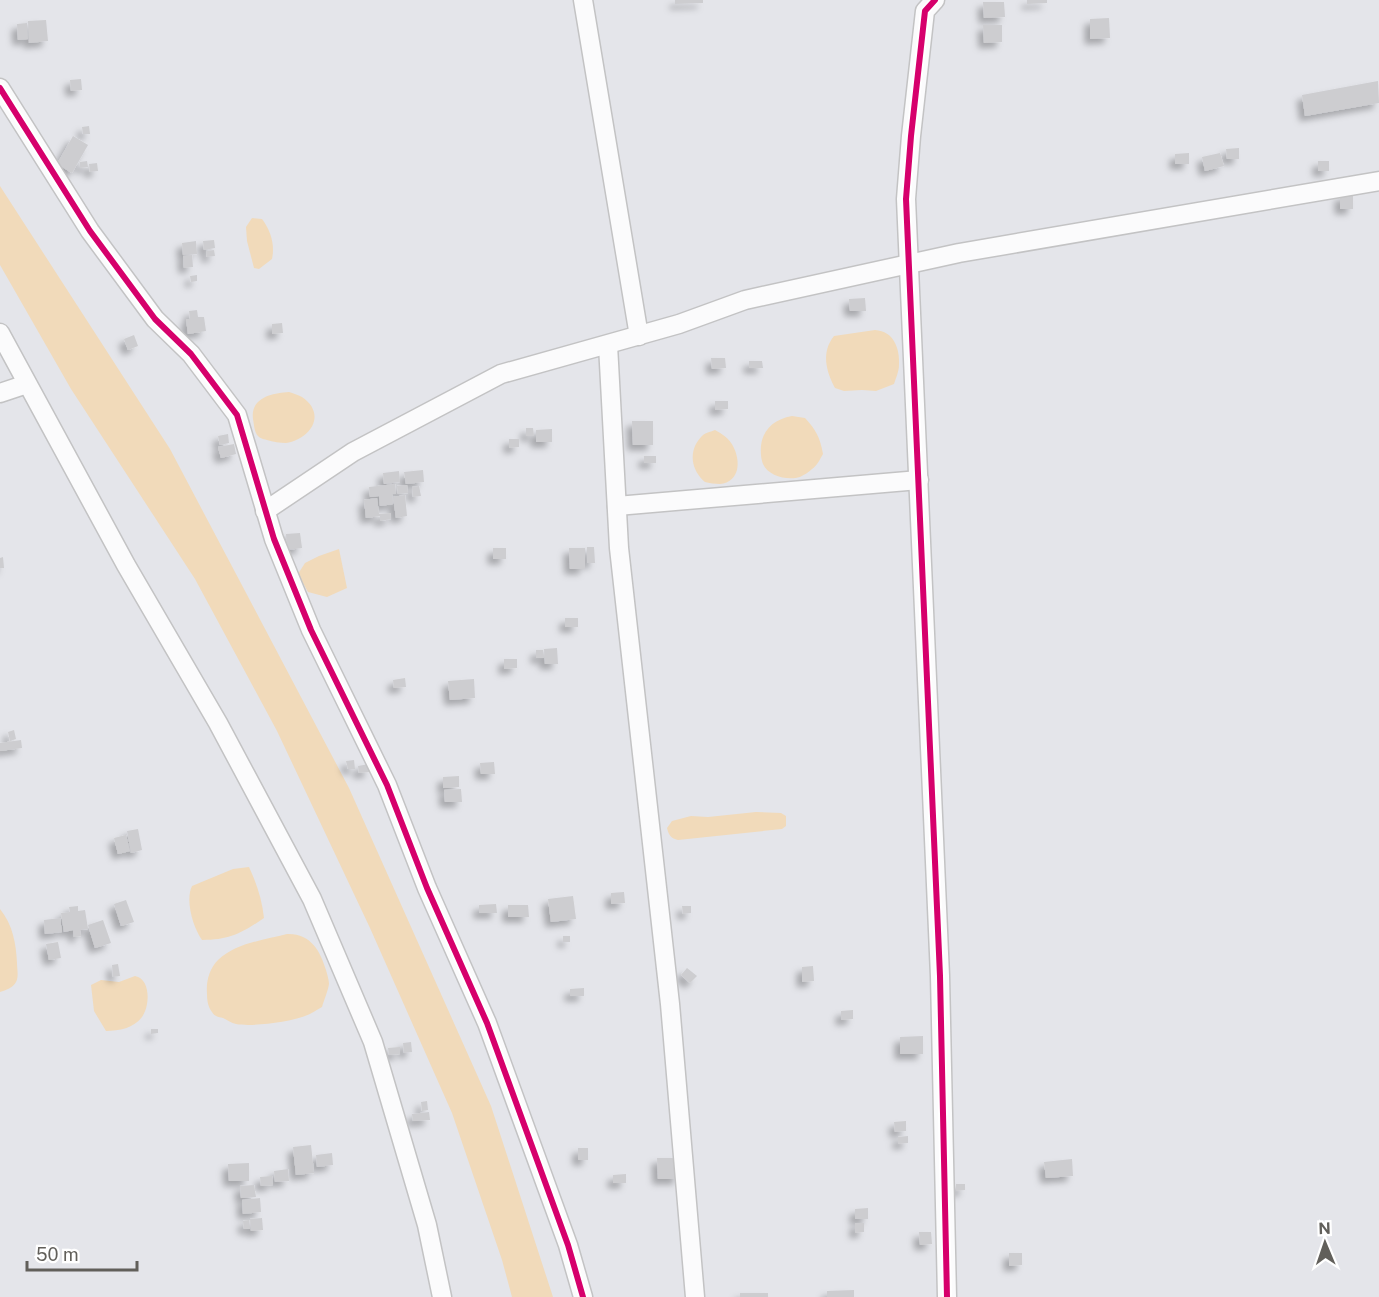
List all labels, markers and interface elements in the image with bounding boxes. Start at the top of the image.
north arrow [1295,1213,1355,1273]
text: N [1318,1219,1331,1238]
scale bar [27,1234,136,1272]
text: 50 m [36,1244,79,1265]

